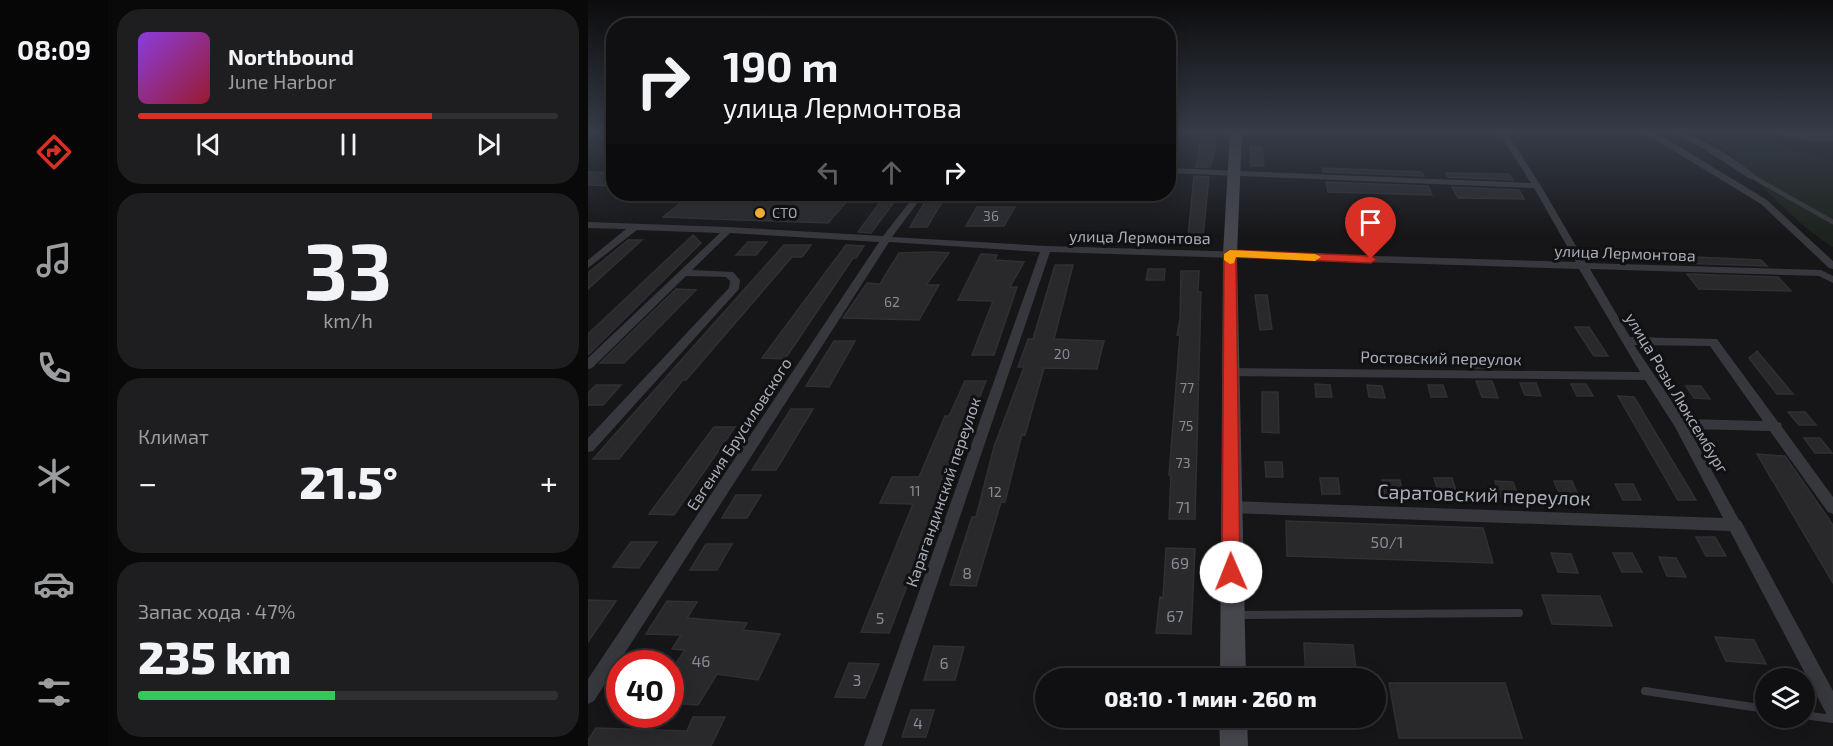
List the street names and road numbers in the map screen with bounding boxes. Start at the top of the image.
street label: улица Лермонтова [1069,226,1211,248]
street label: улица Лермонтова [1554,241,1696,265]
street label: улица Розы Люксембург [1621,309,1733,478]
street label: Ростовский переулок [1360,347,1522,369]
street label: Евгения Брусиловского [682,354,796,514]
street label: Карагандинский переулок [901,394,985,590]
street label: Саратовский переулок [1377,478,1592,511]

